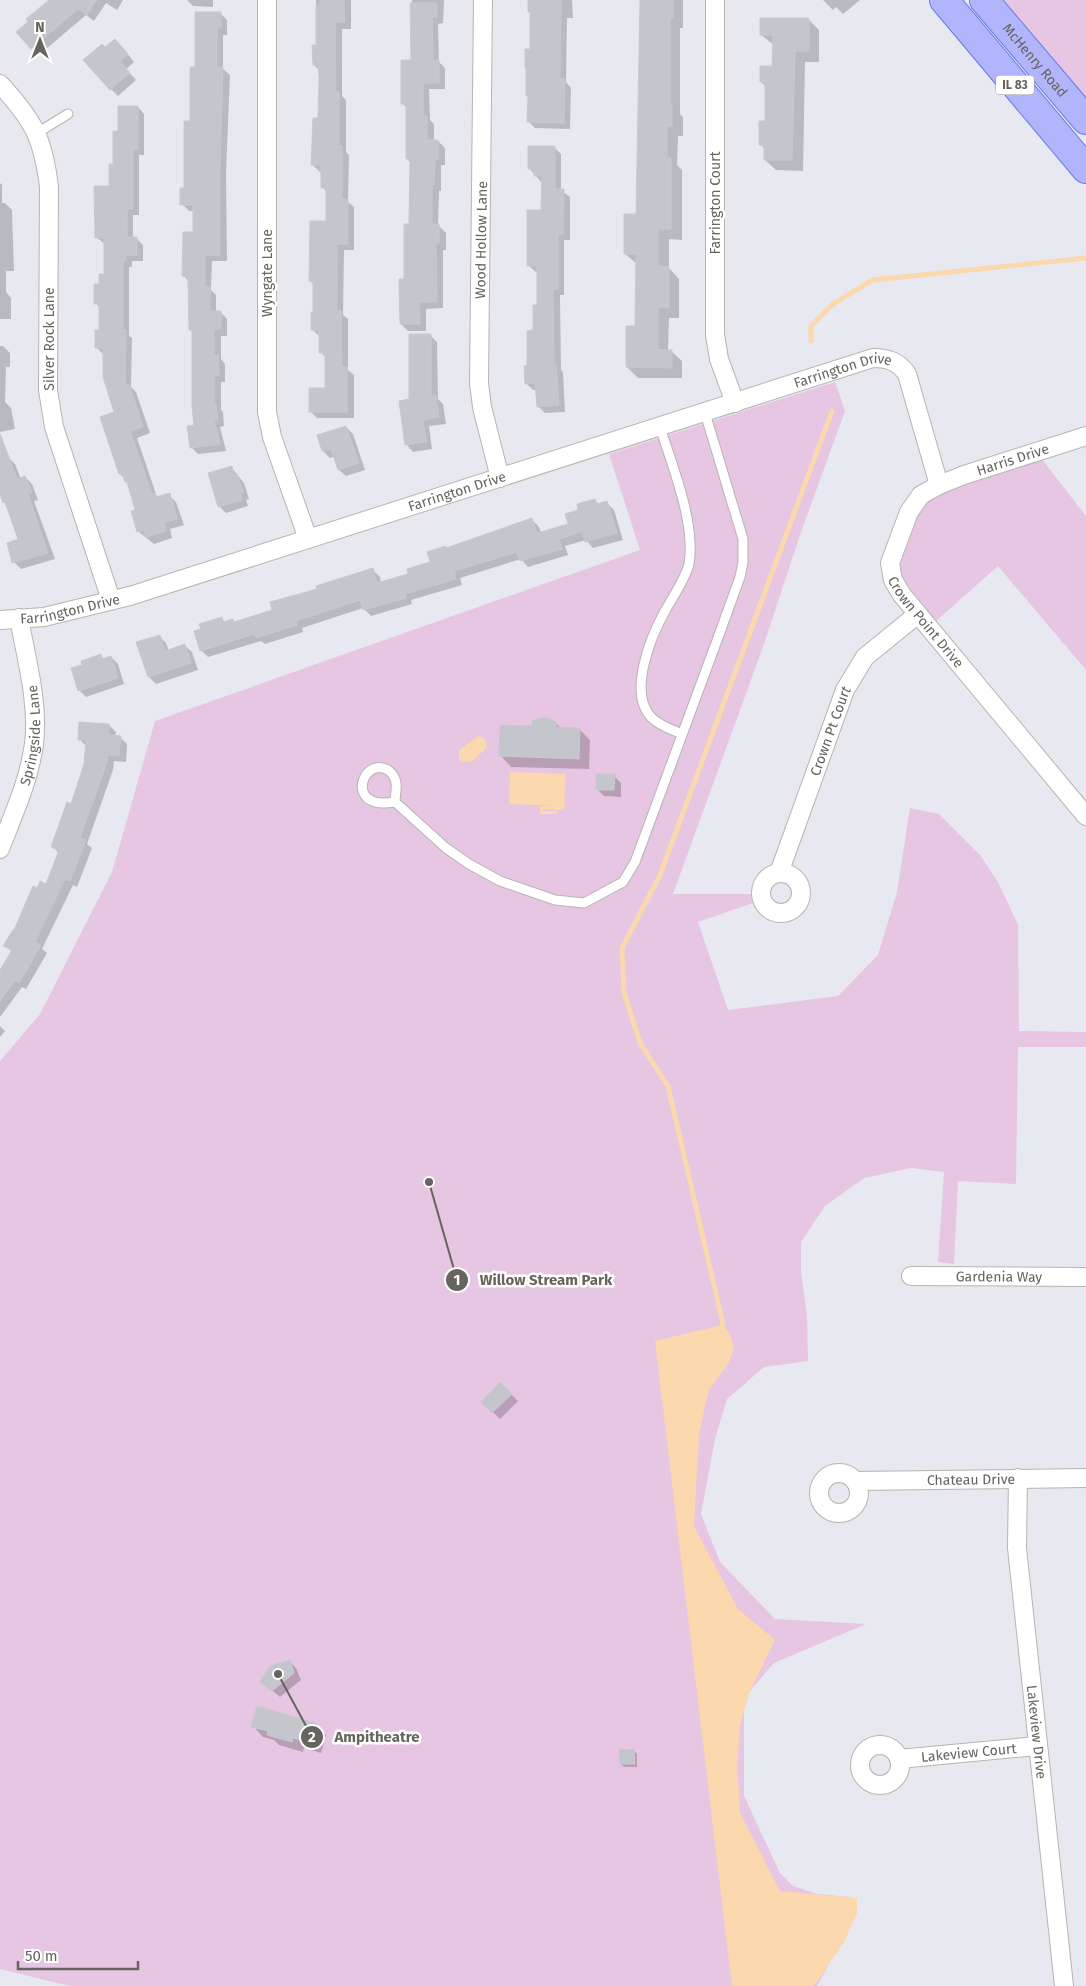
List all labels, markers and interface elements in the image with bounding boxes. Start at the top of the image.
north arrow [15,15,65,65]
text: N [35,19,45,36]
street label: McHenry Road [999,20,1071,101]
road number: IL 83 [996,76,1034,94]
street label: Farrington Court [707,150,724,255]
street label: Wood Hollow Lane [472,181,491,299]
street label: Wyngate Lane [259,229,276,317]
street label: Silver Rock Lane [41,287,58,391]
street label: Farrington Drive [792,350,894,392]
street label: Harris Drive [974,440,1051,479]
street label: Farrington Drive [406,468,508,515]
street label: Crown Point Drive [884,573,967,671]
street label: Farrington Drive [20,591,122,628]
street label: Crown Pt Court [807,682,855,778]
street label: Springside Lane [17,684,44,788]
callout: Willow Stream Park [445,1265,622,1295]
street label: Gardenia Way [956,1268,1042,1286]
text: 1 [454,1271,460,1289]
text: Willow Stream Park [480,1271,613,1289]
street label: Chateau Drive [927,1471,1015,1489]
street label: Lakeview Drive [1023,1684,1050,1780]
callout: Ampitheatre [299,1722,430,1752]
text: 2 [308,1728,316,1746]
text: Ampitheatre [333,1728,420,1746]
street label: Lakeview Court [920,1740,1018,1766]
scale bar [18,1938,138,1970]
text: 50 m [25,1947,58,1965]

